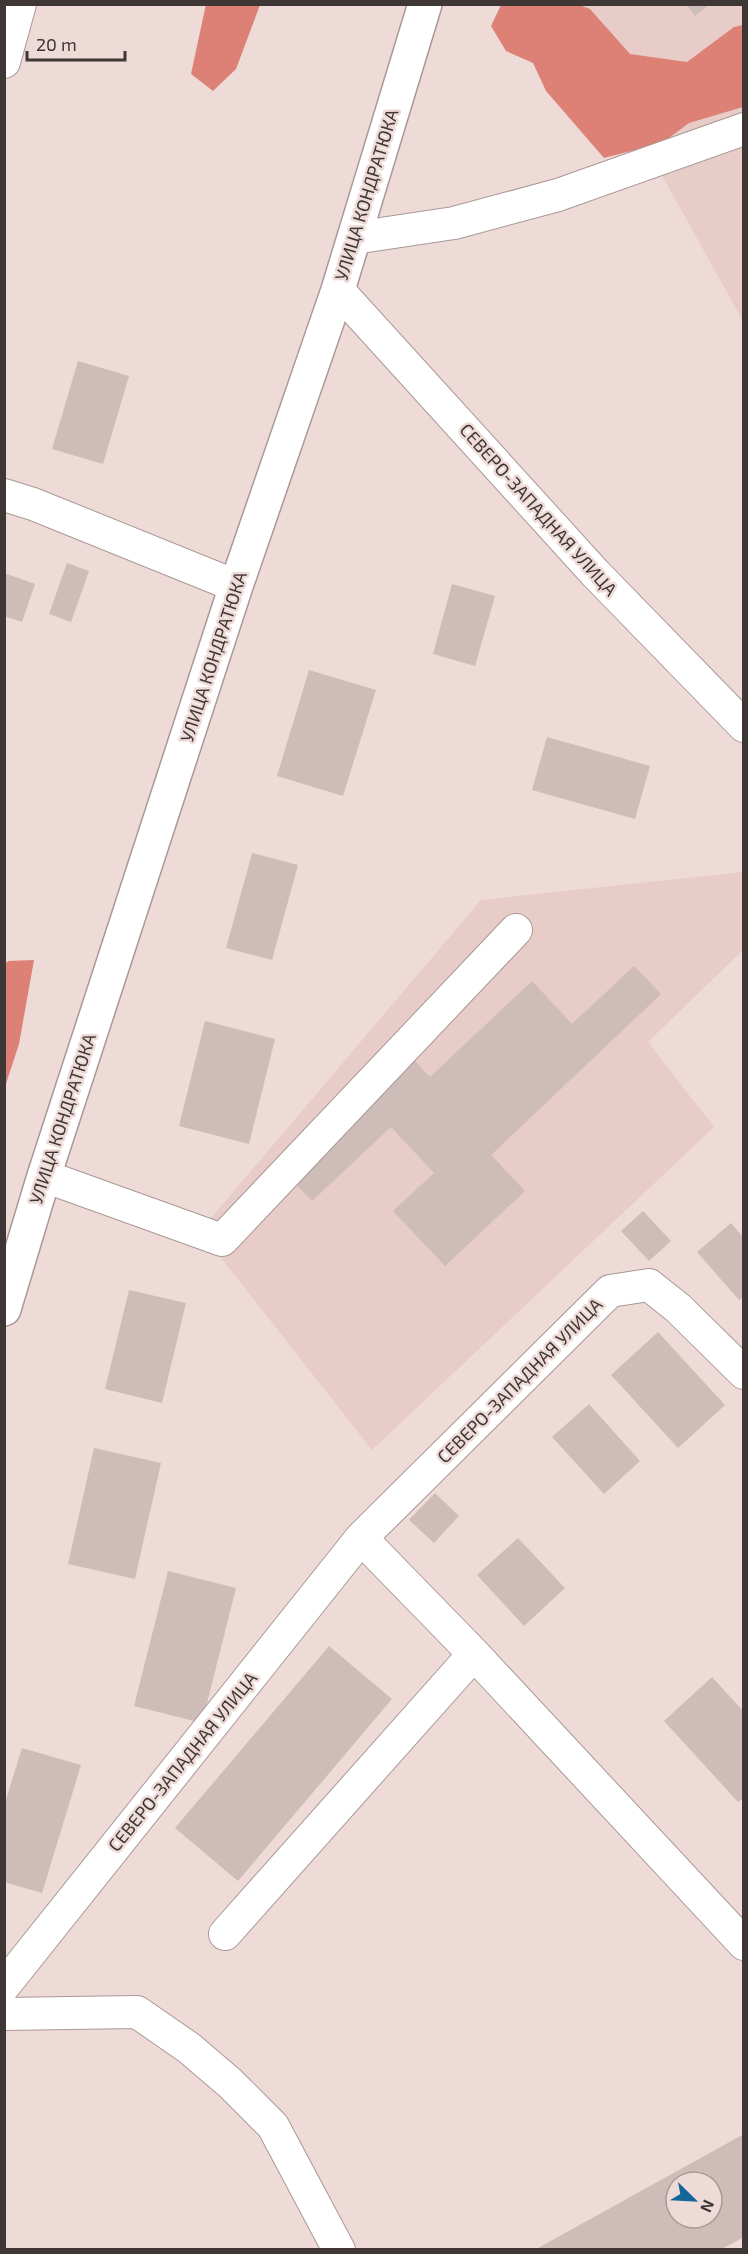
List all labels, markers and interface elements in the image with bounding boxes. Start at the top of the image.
scale bar [27,24,124,62]
text: 20 m [36,33,77,55]
street label: УЛИЦА КОНДРАТЮКА [329,106,403,283]
street label: СЕВЕРО-ЗАПАДНАЯ УЛИЦА [455,419,623,601]
street label: УЛИЦА КОНДРАТЮКА [175,568,251,745]
street label: УЛИЦА КОНДРАТЮКА [24,1030,100,1207]
street label: СЕВЕРО-ЗАПАДНАЯ УЛИЦА [432,1293,607,1467]
street label: СЕВЕРО-ЗАПАДНАЯ УЛИЦА [103,1667,262,1856]
north arrow [664,2170,724,2230]
text: N [697,2197,719,2215]

